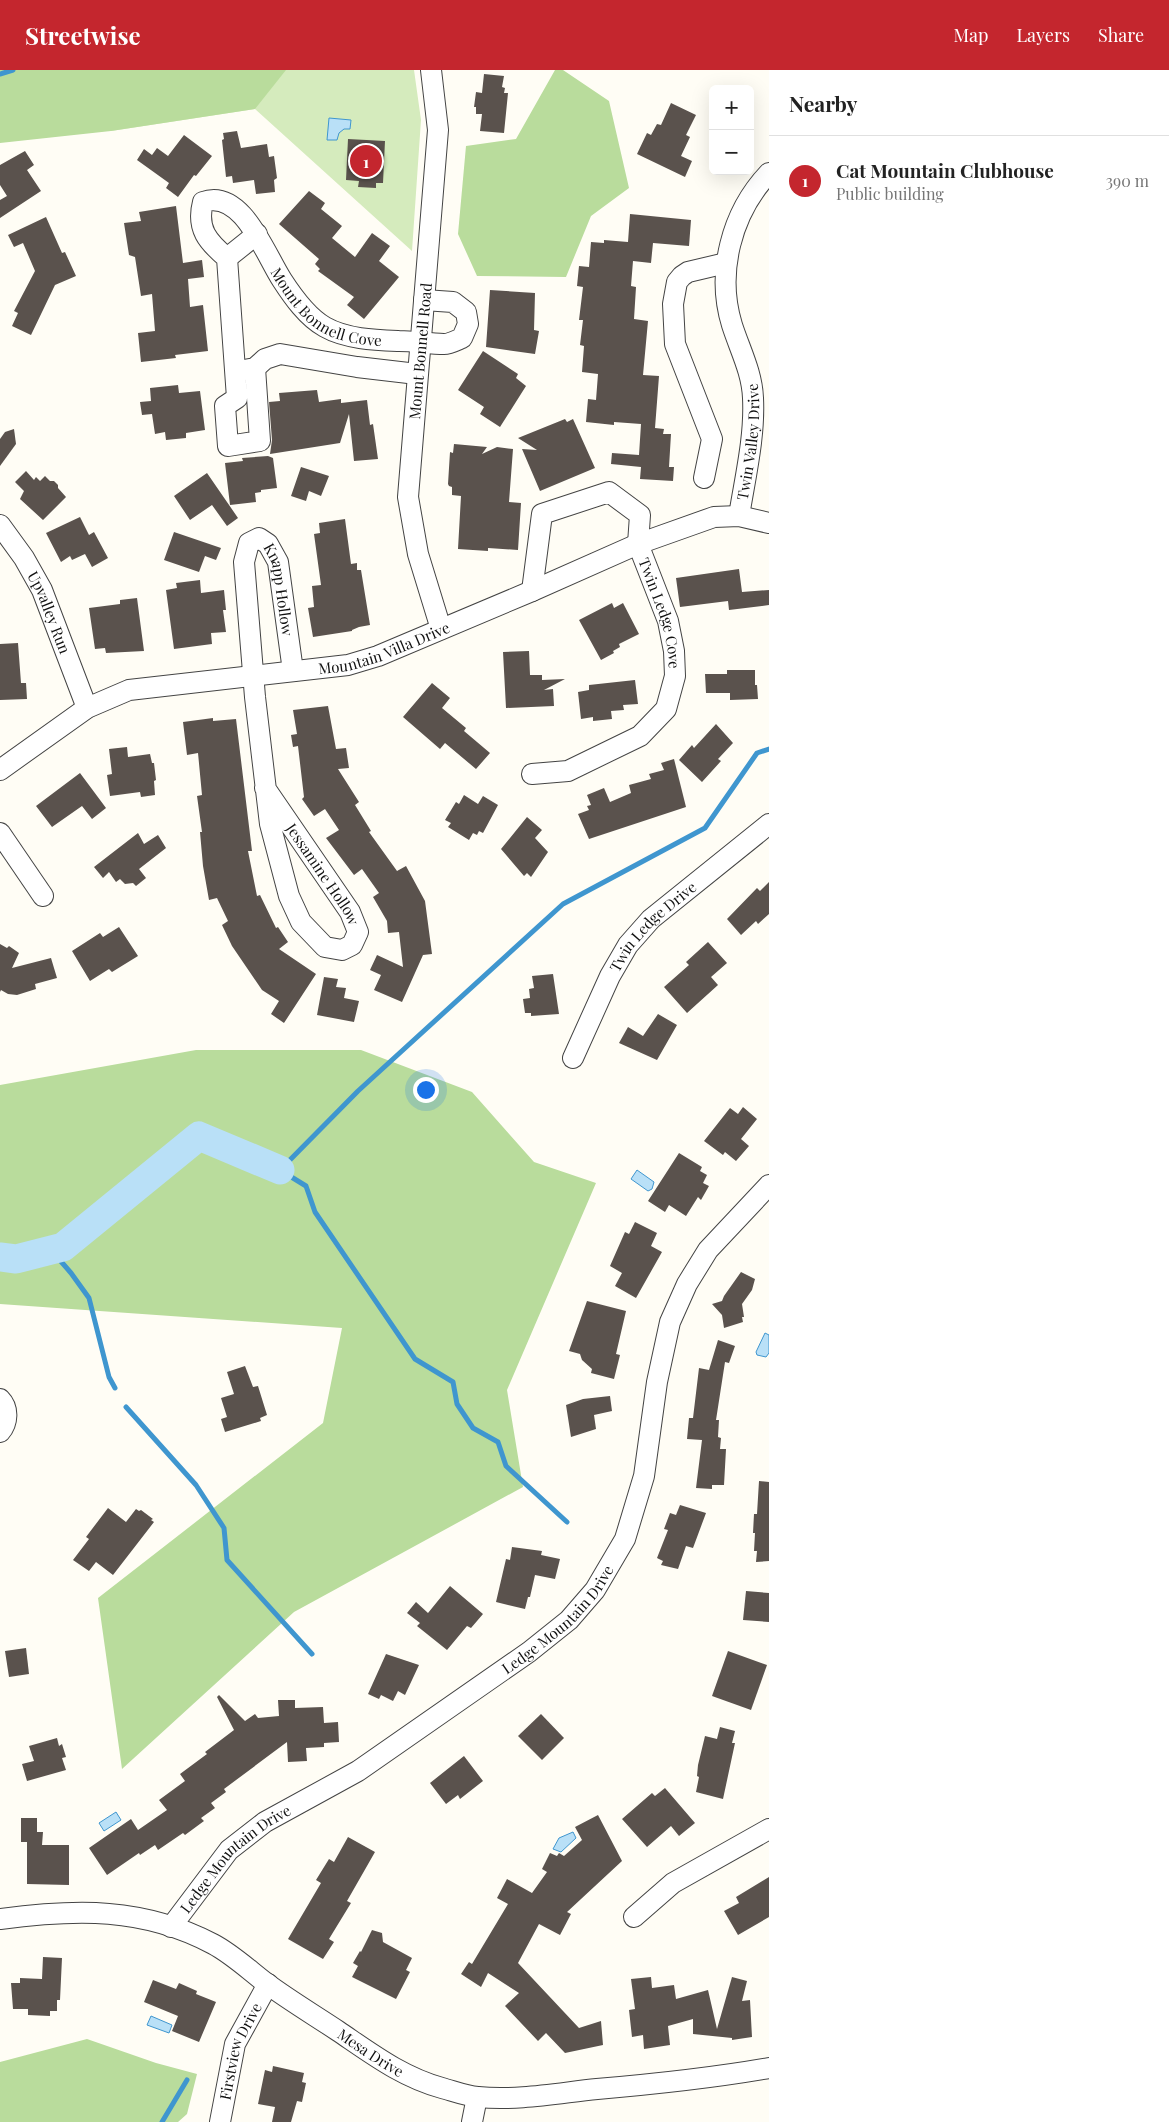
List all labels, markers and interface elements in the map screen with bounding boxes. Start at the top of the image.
text: Streetwise [25,19,141,51]
text: Map [953,23,988,47]
text: Layers [1016,23,1070,47]
text: Share [1098,23,1144,47]
map controls [709,85,754,175]
button: + [709,85,754,130]
text: Nearby [789,89,858,117]
button: − [709,130,754,175]
pin: 1 [350,142,382,180]
text: Cat Mountain Clubhouse [836,157,1054,183]
text: 1 [802,170,808,191]
text: 390 m [1106,170,1149,191]
text: Public building [836,183,944,204]
street label: Mount Bonnell Cove [267,264,382,350]
street label: Mount Bonnell Road [404,282,436,420]
street label: Twin Valley Drive [732,382,763,502]
street label: Knapp Hollow [259,539,298,638]
street label: Twin Ledge Cove [634,555,685,669]
street label: Upvalley Run [23,567,75,656]
street label: Mountain Villa Drive [317,617,453,678]
street label: Jessamine Hollow [281,818,364,928]
street label: Twin Ledge Drive [605,877,700,975]
your location [413,1077,439,1103]
street label: Ledge Mountain Drive [498,1561,618,1678]
street label: Ledge Mountain Drive [175,1800,294,1917]
street label: Firstview Drive [214,1999,266,2102]
street label: Mesa Drive [334,2024,407,2081]

